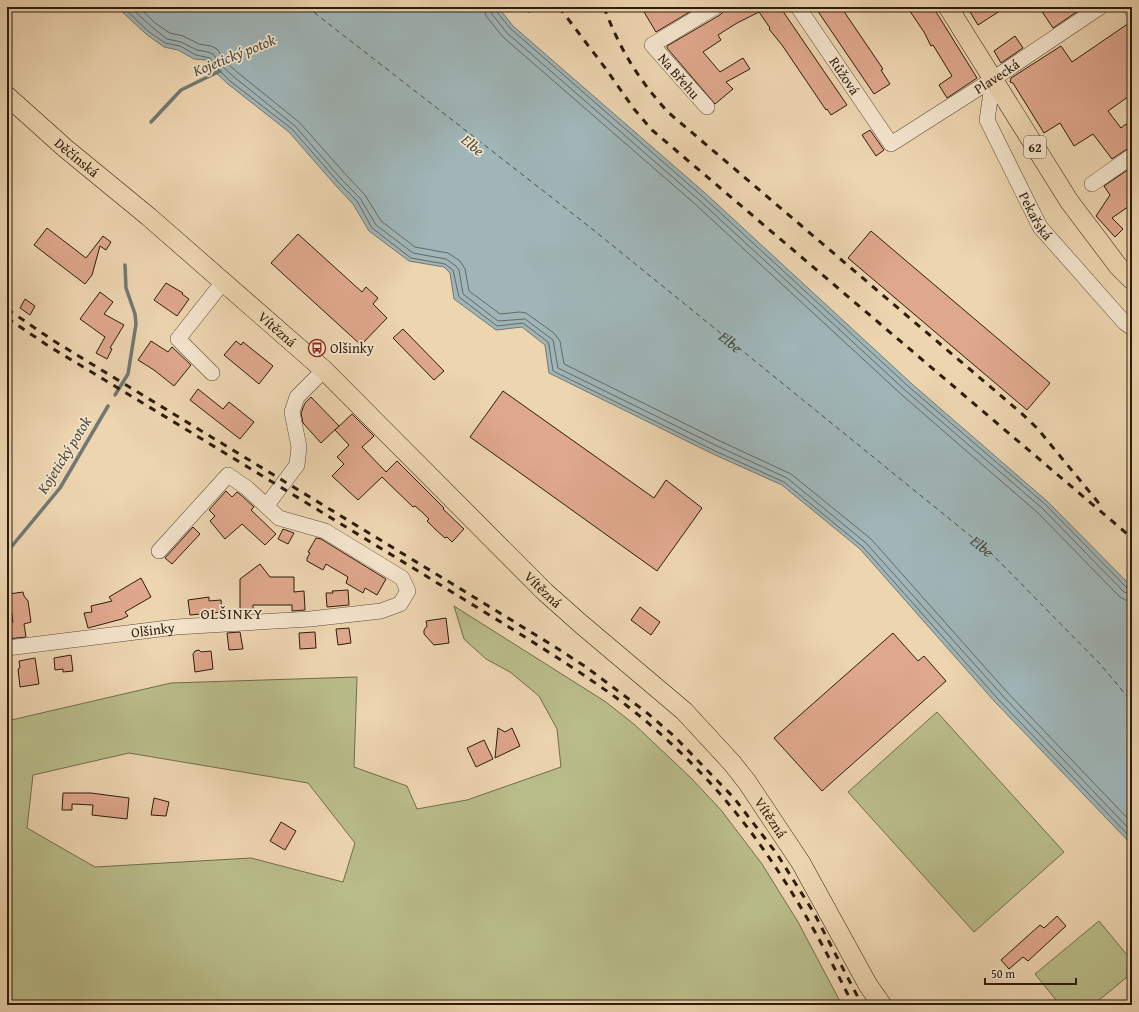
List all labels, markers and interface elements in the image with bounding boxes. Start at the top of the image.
water label: Kojetický potok [189,29,279,82]
street label: Na Břehu [654,49,705,103]
street label: Růžová [824,53,865,99]
street label: Plavecká [970,54,1024,99]
water label: Elbe [456,129,489,161]
street label: Děčínská [50,133,104,182]
road number: 62 [1024,136,1046,158]
street label: Pekařská [1014,188,1057,245]
street label: Vítězná [254,307,301,352]
water label: Elbe [714,325,747,357]
bus stop icon: Olšinky [307,338,327,358]
place label: Olšinky [330,338,374,358]
water label: Kojetický potok [31,412,96,499]
water label: Elbe [966,529,999,561]
street label: Vítězná [520,567,566,613]
district label: OLŠINKY [200,603,264,624]
street label: Olšinky [130,617,176,643]
street label: Vítězná [750,793,792,842]
scale bar [985,960,1076,986]
text: 50 m [991,965,1015,982]

